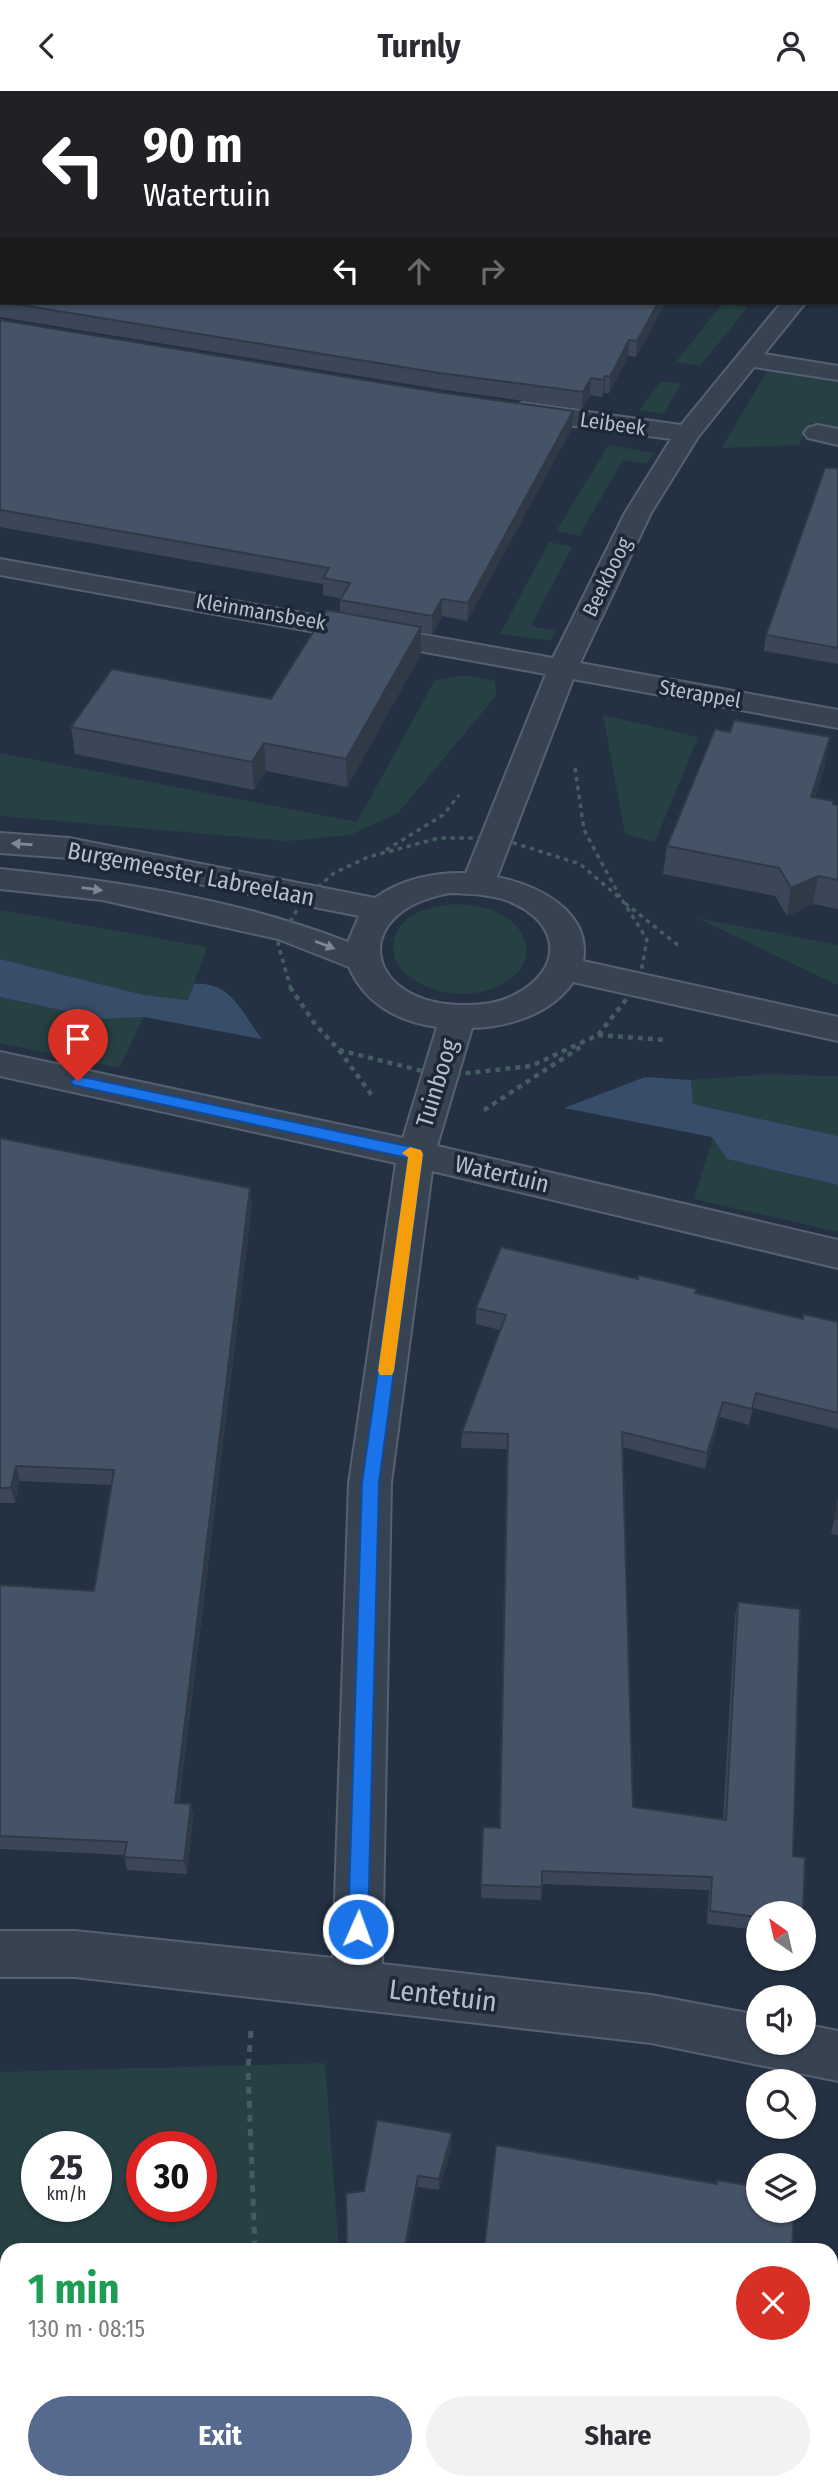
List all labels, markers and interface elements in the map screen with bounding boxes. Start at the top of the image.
icon: back [28,27,66,65]
text: Turnly [377,27,461,65]
icon: person [772,27,810,65]
text: 90 m [143,116,243,175]
icon: left [28,119,119,210]
text: Watertuin [143,176,271,214]
icon: left [327,252,365,290]
icon: ahead [400,252,438,290]
icon: right [473,252,511,290]
street label: Leibeek [578,407,648,442]
street label: Beekboog [577,533,637,621]
street label: Kleinmansbeek [194,588,328,636]
street label: Sterappel [657,674,743,714]
street label: Burgemeester Labreelaan [65,836,317,912]
one-way arrow [11,838,33,849]
one-way arrow [81,883,103,894]
one-way arrow [314,939,335,950]
pin [48,1009,108,1081]
icon: arrive [59,1020,97,1058]
street label: Tuinboog [410,1035,464,1130]
street label: Watertuin [452,1150,552,1198]
position arrow [321,1892,395,1966]
north arrow [746,1901,816,1971]
map controls [746,1901,816,2223]
street label: Lentetuin [387,1973,499,2018]
button: sound [746,1985,816,2055]
button: search [746,2069,816,2139]
speed limit sign: 30 [126,2131,217,2222]
text: 25 [50,2146,83,2188]
button: layers [746,2153,816,2223]
text: km/h [46,2183,87,2205]
text: 1 min [28,2264,119,2314]
button: close [736,2266,810,2340]
text: 130 m · 08:15 [28,2315,145,2343]
button: Exit [28,2396,412,2476]
button: Share [426,2396,810,2476]

